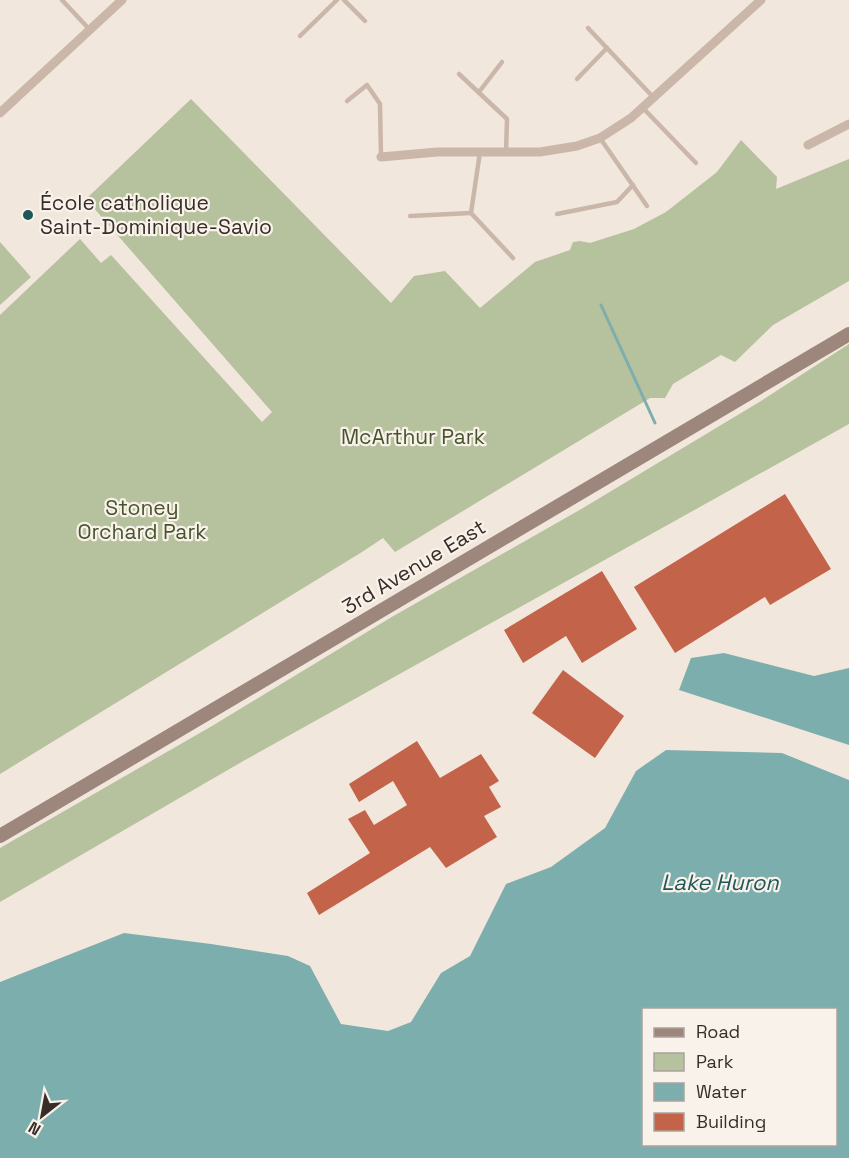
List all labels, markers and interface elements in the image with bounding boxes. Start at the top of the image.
place label: École catholique Saint-Dominique-Savio [40,189,272,240]
marker: École catholique Saint-Dominique-Savio [21,208,35,222]
park label: McArthur Park [341,423,485,450]
park label: Stoney Orchard Park [77,494,207,545]
street label: 3rd Avenue East [337,513,490,620]
water label: Lake Huron [661,868,779,896]
legend [642,1008,837,1146]
text: Road [696,1020,740,1043]
text: Park [696,1050,734,1073]
text: Water [696,1080,747,1103]
north arrow [12,1086,72,1146]
text: Building [696,1110,766,1133]
text: N [25,1117,45,1140]

